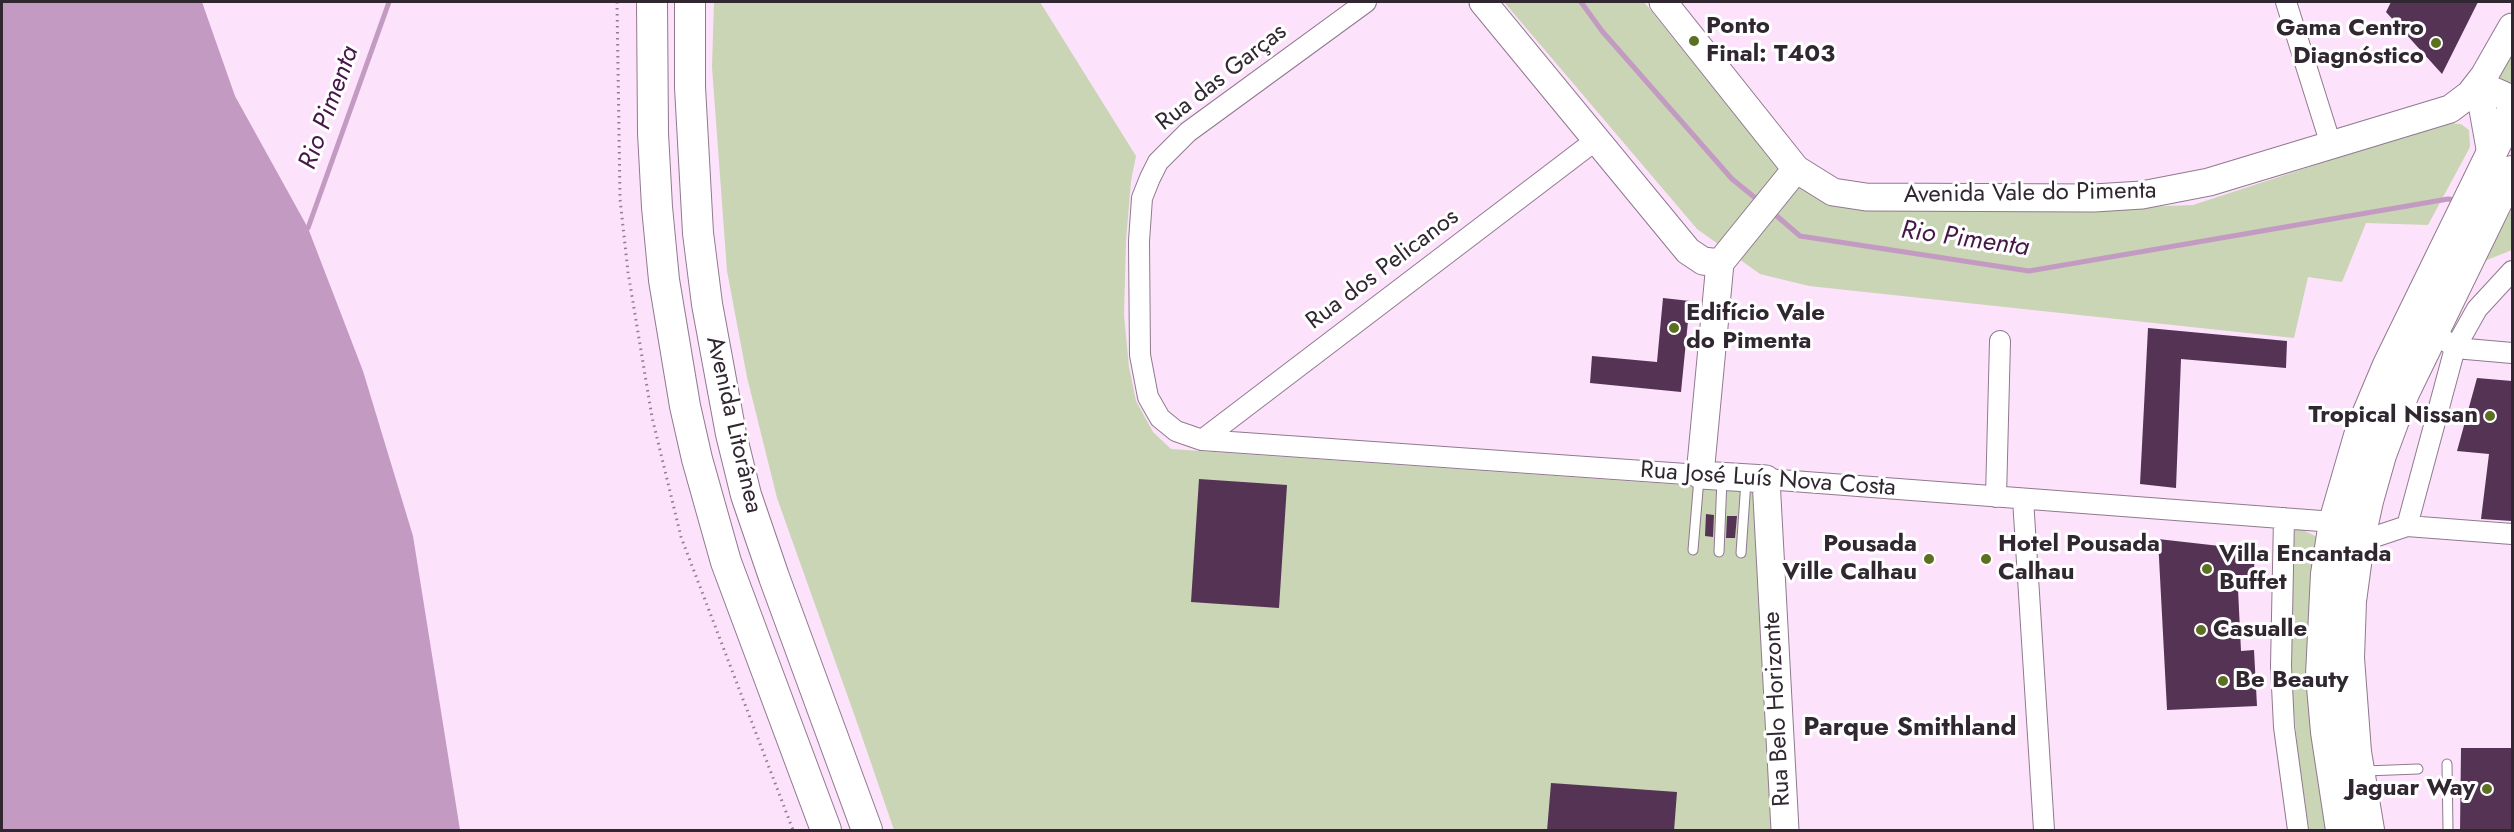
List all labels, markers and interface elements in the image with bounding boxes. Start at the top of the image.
place label: Ponto Final: T403 [1706,13,1835,69]
place label: Gama Centro Diagnóstico [2276,15,2424,71]
street label: Rua das Garças [1151,18,1293,138]
marker: Ponto Final: T403 [1687,34,1701,48]
marker: Gama Centro Diagnóstico [2429,36,2443,50]
water label: Rio Pimenta [293,42,367,174]
street label: Avenida Vale do Pimenta [1903,177,2157,211]
street label: Rua dos Pelicanos [1301,203,1465,337]
water label: Rio Pimenta [1899,216,2031,264]
place label: Edifício Vale do Pimenta [1686,300,1825,356]
marker: Edifício Vale do Pimenta [1667,321,1681,335]
street label: Avenida Litorânea [699,334,767,516]
place label: Tropical Nissan [2309,402,2478,430]
marker: Tropical Nissan [2483,409,2497,423]
street label: Rua José Luís Nova Costa [1639,457,1897,503]
place label: Pousada Ville Calhau [1782,531,1917,587]
place label: Hotel Pousada Calhau [1998,531,2160,587]
place label: Villa Encantada Buffet [2219,541,2392,597]
marker: Pousada Ville Calhau [1922,552,1936,566]
marker: Hotel Pousada Calhau [1979,552,1993,566]
marker: Villa Encantada Buffet [2200,562,2214,576]
street label: Rua Belo Horizonte [1759,611,1797,807]
place label: Casualle [2213,616,2307,644]
marker: Casualle [2194,623,2208,637]
place label: Be Beauty [2235,667,2348,695]
marker: Be Beauty [2216,674,2230,688]
district label: Parque Smithland [1803,713,2017,745]
place label: Jaguar Way [2347,775,2475,803]
marker: Jaguar Way [2480,782,2494,796]

